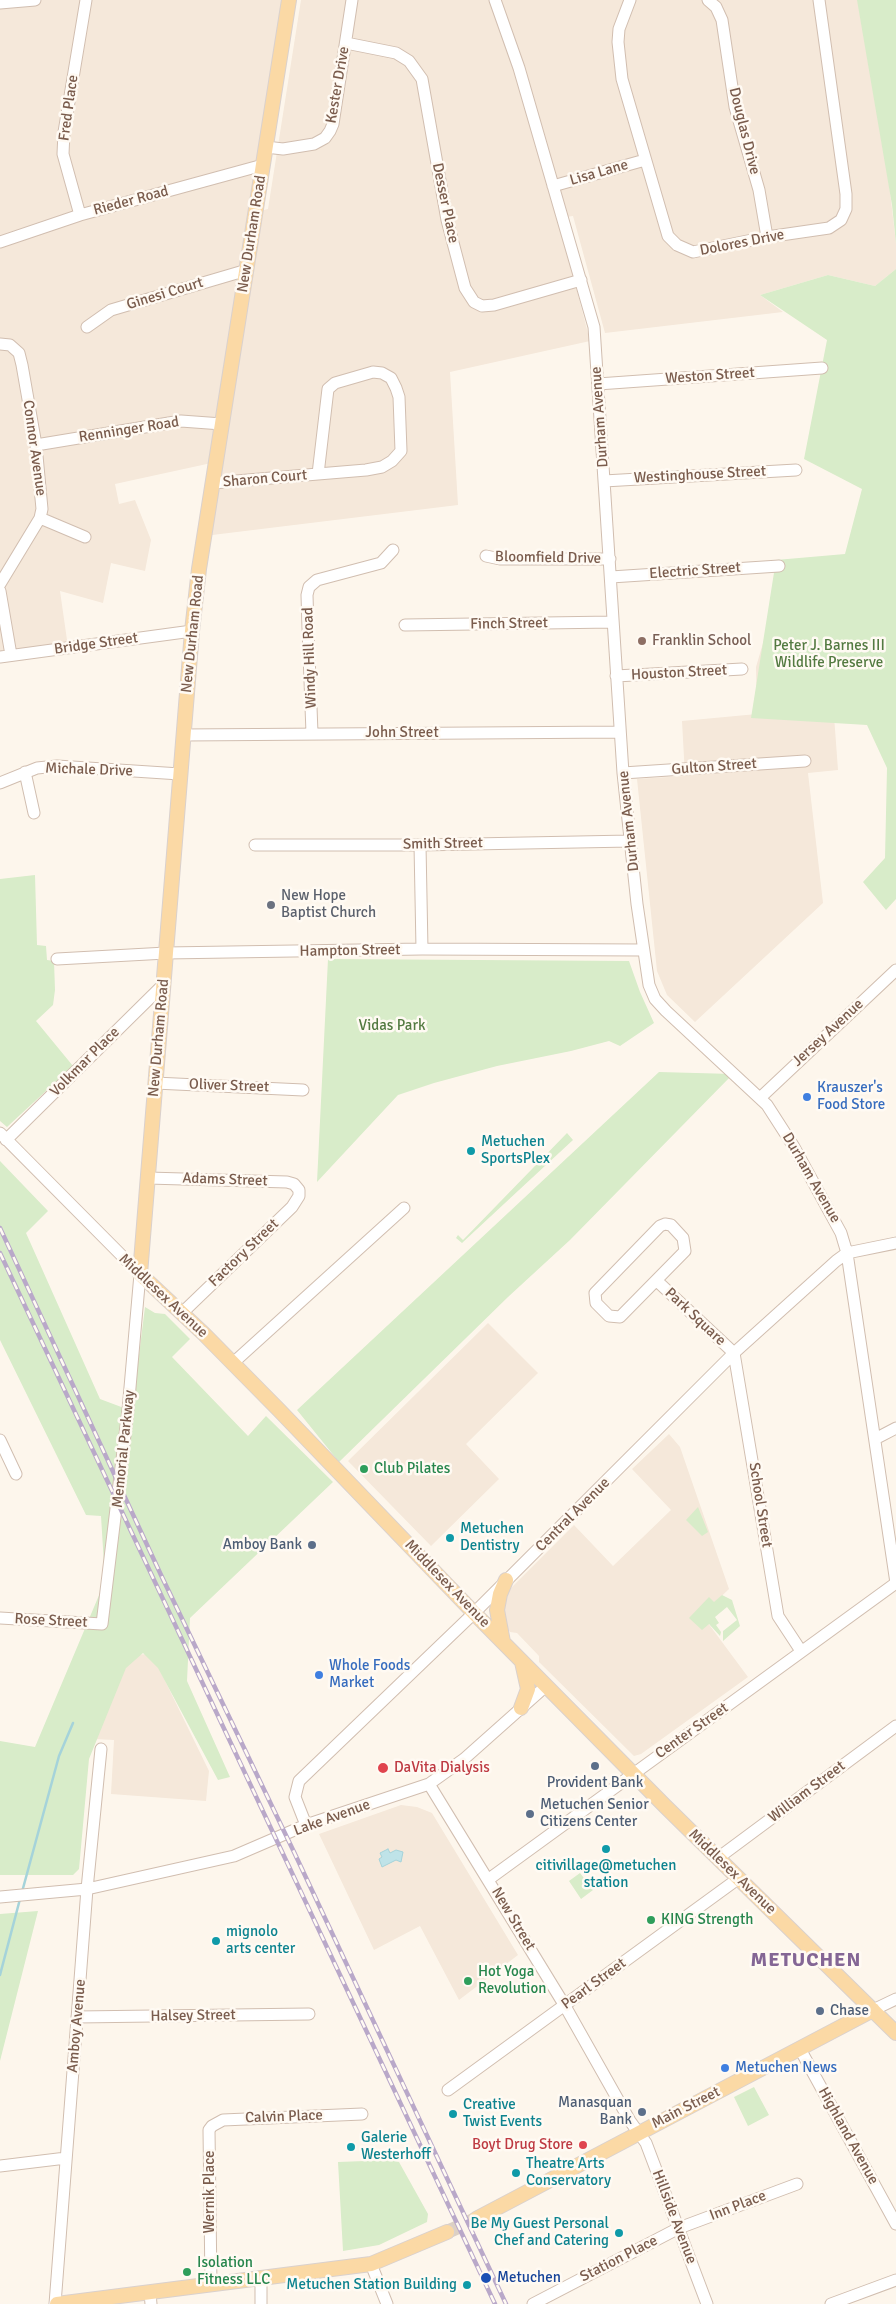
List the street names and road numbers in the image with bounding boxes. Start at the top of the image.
street label: Kester Drive [322,45,354,125]
street label: Fred Place [55,74,83,142]
street label: Douglas Drive [724,86,764,176]
street label: Lisa Lane [568,156,630,190]
street label: Desser Place [428,161,462,245]
street label: New Durham Road [234,174,270,294]
street label: Rieder Road [92,182,170,220]
street label: Dolores Drive [698,226,786,260]
street label: Ginesi Court [124,274,206,314]
street label: Weston Street [665,364,755,388]
street label: Durham Avenue [587,366,613,468]
street label: Connor Avenue [18,399,50,497]
street label: Renninger Road [78,413,180,447]
street label: Westinghouse Street [633,463,767,487]
street label: Sharon Court [222,466,308,492]
street label: Bloomfield Drive [495,548,601,568]
street label: Electric Street [649,559,741,583]
street label: New Durham Road [178,574,208,694]
street label: Windy Hill Road [299,607,321,709]
street label: Finch Street [470,614,548,634]
street label: Bridge Street [53,629,139,659]
street label: Houston Street [631,661,727,685]
street label: John Street [365,724,439,742]
street label: Gulton Street [671,755,757,779]
street label: Michale Drive [45,759,133,781]
street label: Durham Avenue [615,770,643,872]
street label: Smith Street [403,834,483,854]
street label: Hampton Street [299,941,401,961]
street label: New Durham Road [145,978,173,1098]
street label: Jersey Avenue [789,995,867,1071]
street label: Volkmar Place [46,1023,124,1101]
street label: Oliver Street [189,1076,269,1096]
street label: Durham Avenue [778,1130,844,1226]
street label: Adams Street [182,1170,268,1190]
street label: Factory Street [205,1215,283,1291]
street label: Middlesex Avenue [115,1250,211,1342]
street label: Park Square [661,1284,729,1350]
street label: Memorial Parkway [109,1389,139,1509]
street label: School Street [744,1461,776,1549]
street label: Central Avenue [532,1474,614,1556]
street label: Middlesex Avenue [401,1536,493,1632]
street label: Rose Street [14,1610,88,1632]
street label: Center Street [652,1699,732,1763]
street label: William Street [765,1757,849,1827]
street label: Lake Avenue [291,1796,373,1840]
street label: Middlesex Avenue [684,1826,780,1918]
street label: New Street [487,1884,539,1954]
street label: Pearl Street [558,1955,630,2013]
street label: Amboy Avenue [64,1978,90,2074]
street label: Halsey Street [150,2006,236,2026]
street label: Main Street [649,2083,723,2133]
street label: Highland Avenue [814,2084,882,2188]
street label: Calvin Place [245,2107,323,2127]
street label: Wernik Place [201,2150,219,2234]
street label: Hillside Avenue [648,2167,700,2267]
street label: Inn Place [707,2187,769,2225]
street label: Station Place [577,2232,661,2286]

